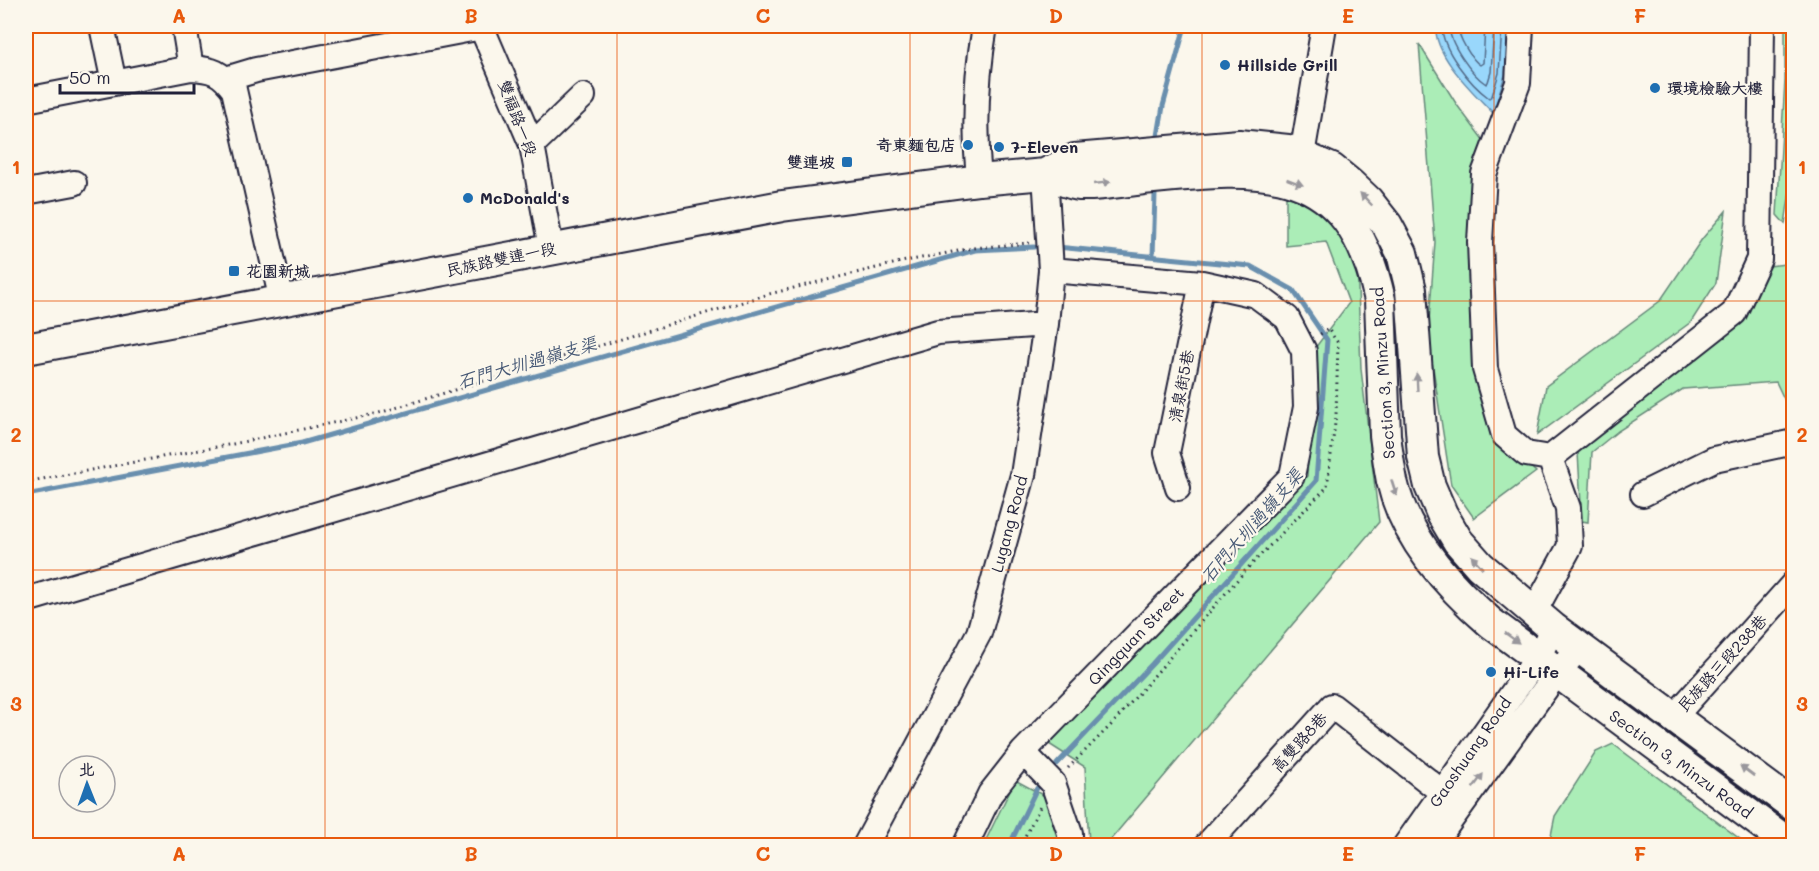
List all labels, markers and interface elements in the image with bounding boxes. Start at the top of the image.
text: A [172,2,186,28]
text: B [464,2,478,28]
text: C [756,2,771,28]
text: D [1049,2,1063,28]
text: E [1342,2,1354,28]
text: F [1634,2,1647,28]
place label: Hillside Grill [1237,54,1338,75]
scale bar [60,57,194,95]
marker: Hillside Grill [1218,58,1232,72]
text: 50 m [69,65,111,89]
street label: 雙福路一段 [494,77,543,159]
place label: 環境檢驗大樓 [1667,77,1763,98]
marker: 環境檢驗大樓 [1648,81,1662,95]
place label: 奇東麵包店 [876,134,956,155]
place label: 7-Eleven [1011,136,1078,157]
marker: 奇東麵包店 [961,138,975,152]
marker: 7-Eleven [992,140,1006,154]
place label: 雙連坡 [787,151,835,172]
text: 1 [12,153,20,179]
text: 1 [1798,153,1806,179]
marker: 雙連坡 [840,155,854,169]
one-way arrow [1286,177,1304,187]
one-way arrow [1092,178,1111,188]
place label: McDonald's [480,187,570,208]
marker: McDonald's [461,191,475,205]
one-way arrow [1359,192,1373,207]
street label: 民族路雙連一段 [444,237,558,280]
place label: 花園新城 [246,260,310,281]
marker: 花園新城 [227,264,241,278]
street label: Section 3, Minzu Road [1366,286,1399,460]
water label: 石門大圳過嶺支渠 [454,330,601,393]
street label: 清泉街5巷 [1163,348,1198,424]
one-way arrow [1413,372,1422,391]
text: 2 [10,421,22,447]
text: 2 [1796,421,1808,447]
water label: 石門大圳過嶺支渠 [1195,462,1309,588]
street label: Lugang Road [985,473,1032,575]
one-way arrow [1390,479,1400,497]
one-way arrow [1470,554,1484,569]
street label: Qingquan Street [1083,582,1188,690]
street label: 民族路三段238巷 [1672,610,1771,716]
one-way arrow [1504,632,1519,644]
place label: Hi-Life [1503,661,1559,682]
marker: Hi-Life [1484,665,1498,679]
text: 3 [10,690,22,716]
text: 3 [1796,690,1808,716]
street label: Gaoshuang Road [1424,692,1515,811]
street label: Section 3, Minzu Road [1605,705,1757,823]
street label: 高雙路8巷 [1266,707,1331,776]
north arrow [57,754,117,814]
text: 北 [79,758,95,779]
one-way arrow [1739,765,1755,777]
one-way arrow [1472,773,1484,788]
text: A [172,840,186,866]
text: B [464,840,478,866]
text: C [756,840,771,866]
text: D [1049,840,1063,866]
text: E [1342,840,1354,866]
text: F [1634,840,1647,866]

